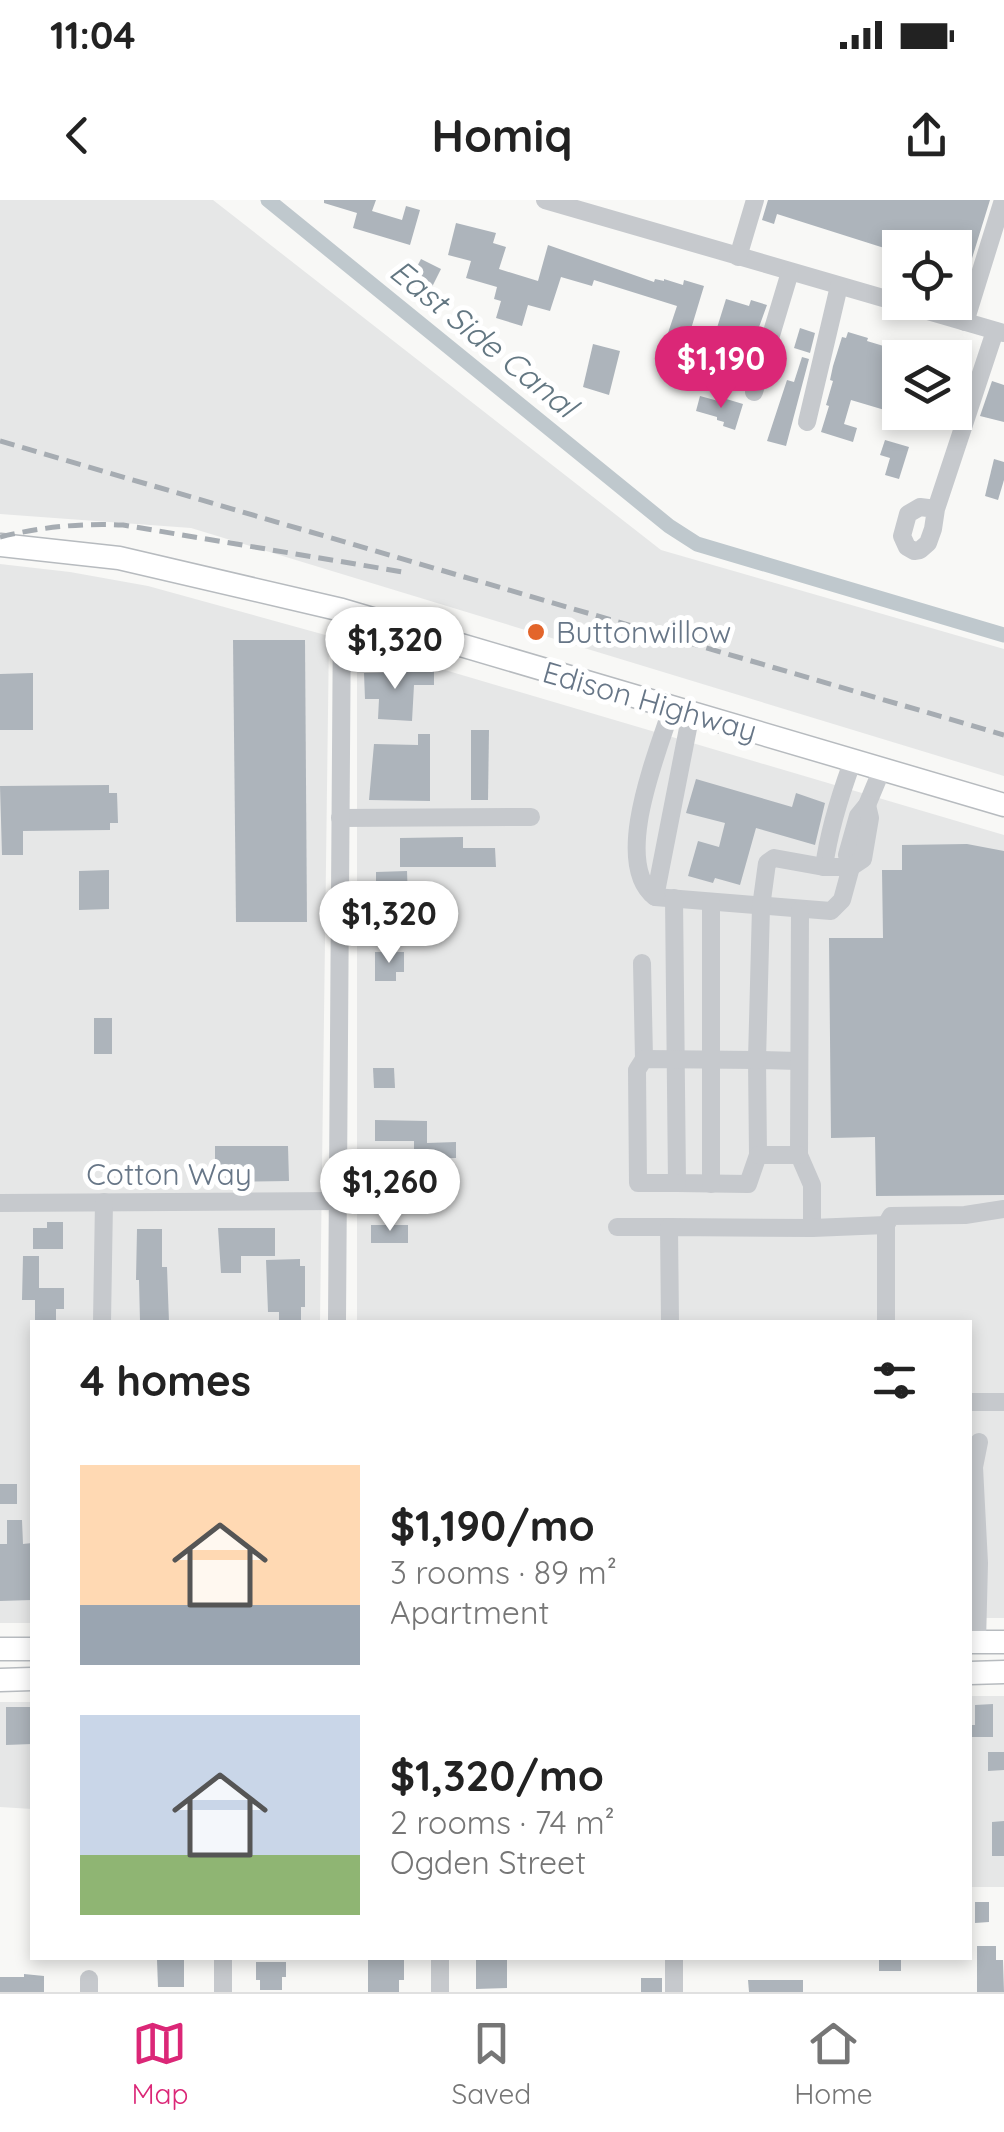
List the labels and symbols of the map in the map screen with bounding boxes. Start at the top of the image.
water label: East Side Canal [383,250,588,428]
pin: $1,190 [640,326,802,411]
pin: $1,320 [314,607,476,692]
place label: Buttonwillow [556,613,731,651]
marker: Buttonwillow [525,621,547,643]
street label: Edison Highway [539,652,761,750]
pin: $1,320 [308,881,470,966]
pin: $1,260 [309,1149,471,1234]
street label: Cotton Way [86,1155,252,1193]

